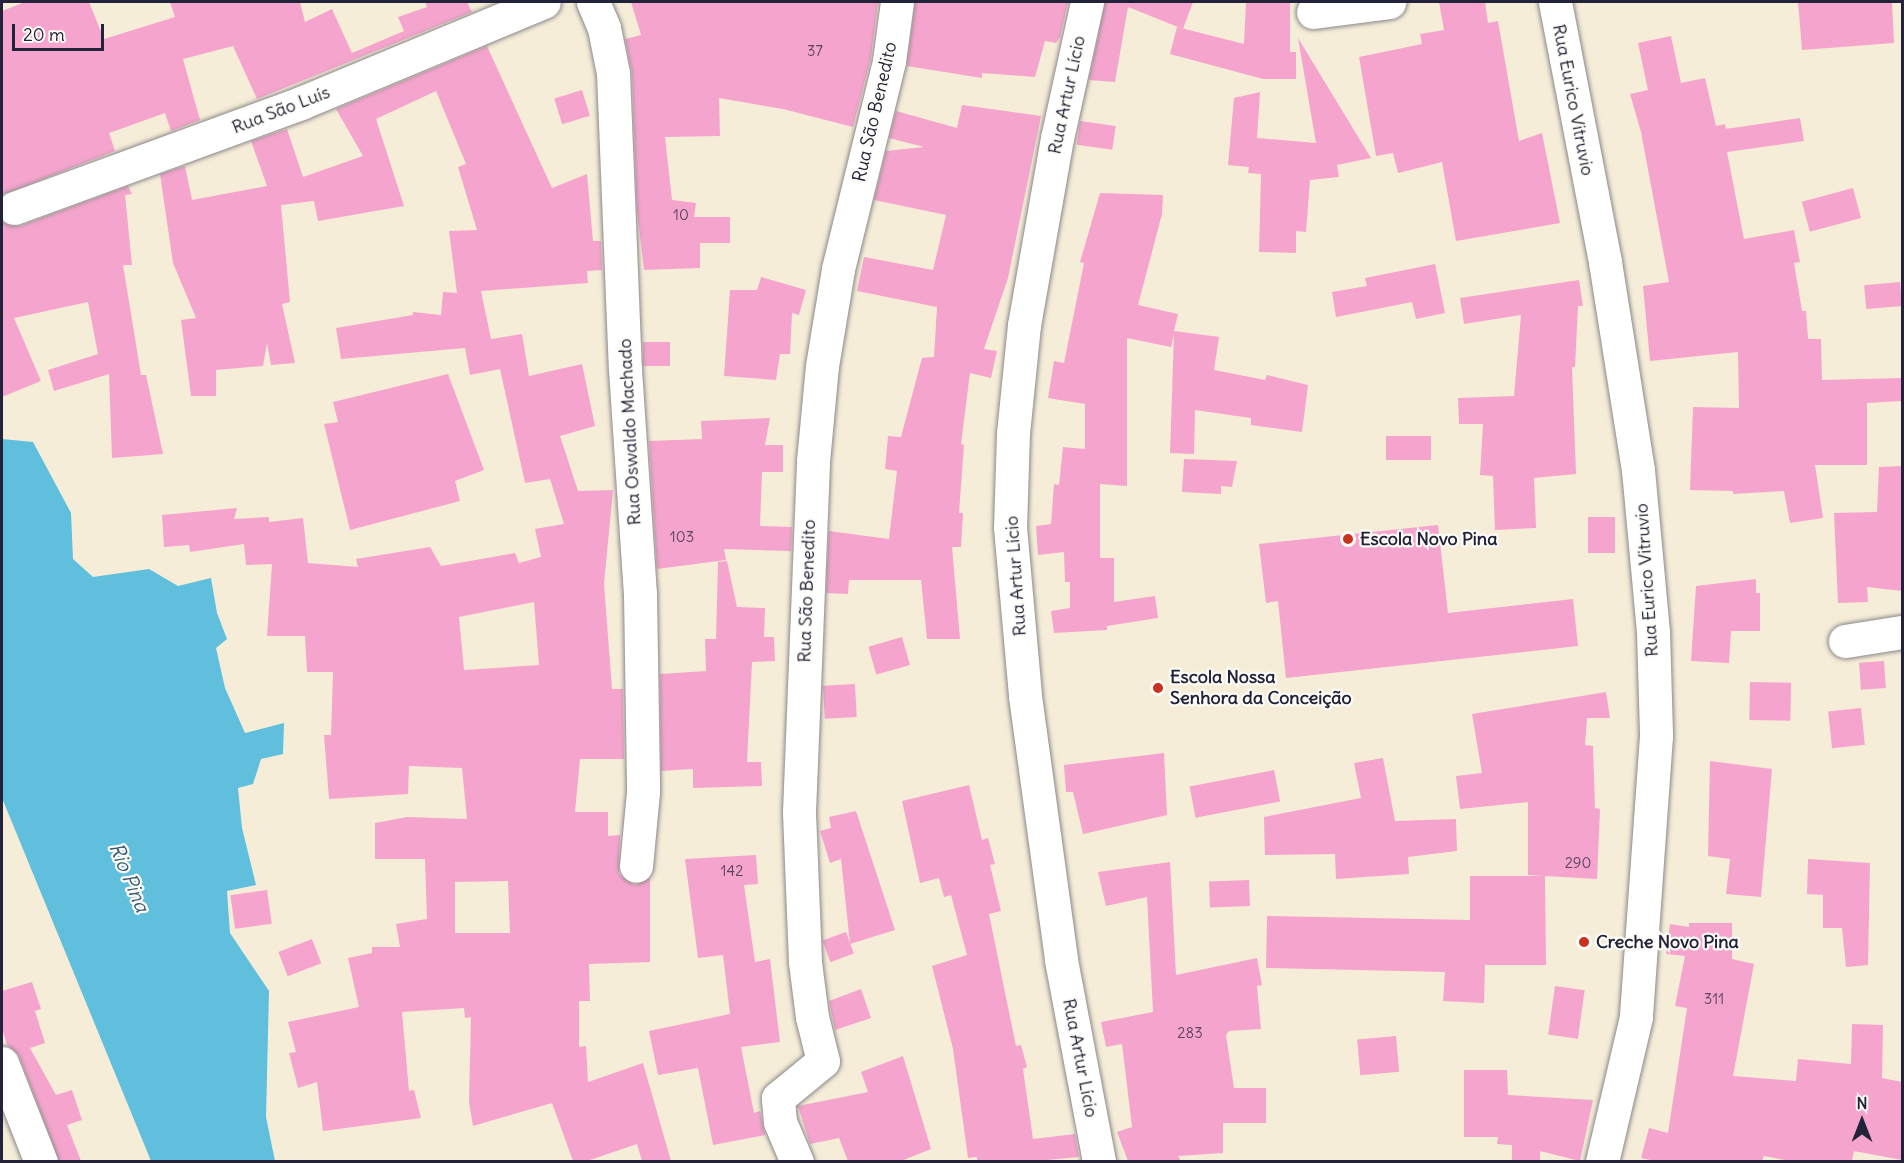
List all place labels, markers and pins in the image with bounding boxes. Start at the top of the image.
place label: Escola Novo Pina [1360,528,1498,550]
marker: Escola Novo Pina [1341,532,1355,546]
place label: Escola Nossa Senhora da Conceição [1170,667,1352,710]
marker: Escola Nossa Senhora da Conceição [1151,681,1165,695]
place label: Creche Novo Pina [1596,931,1739,953]
marker: Creche Novo Pina [1577,935,1591,949]

